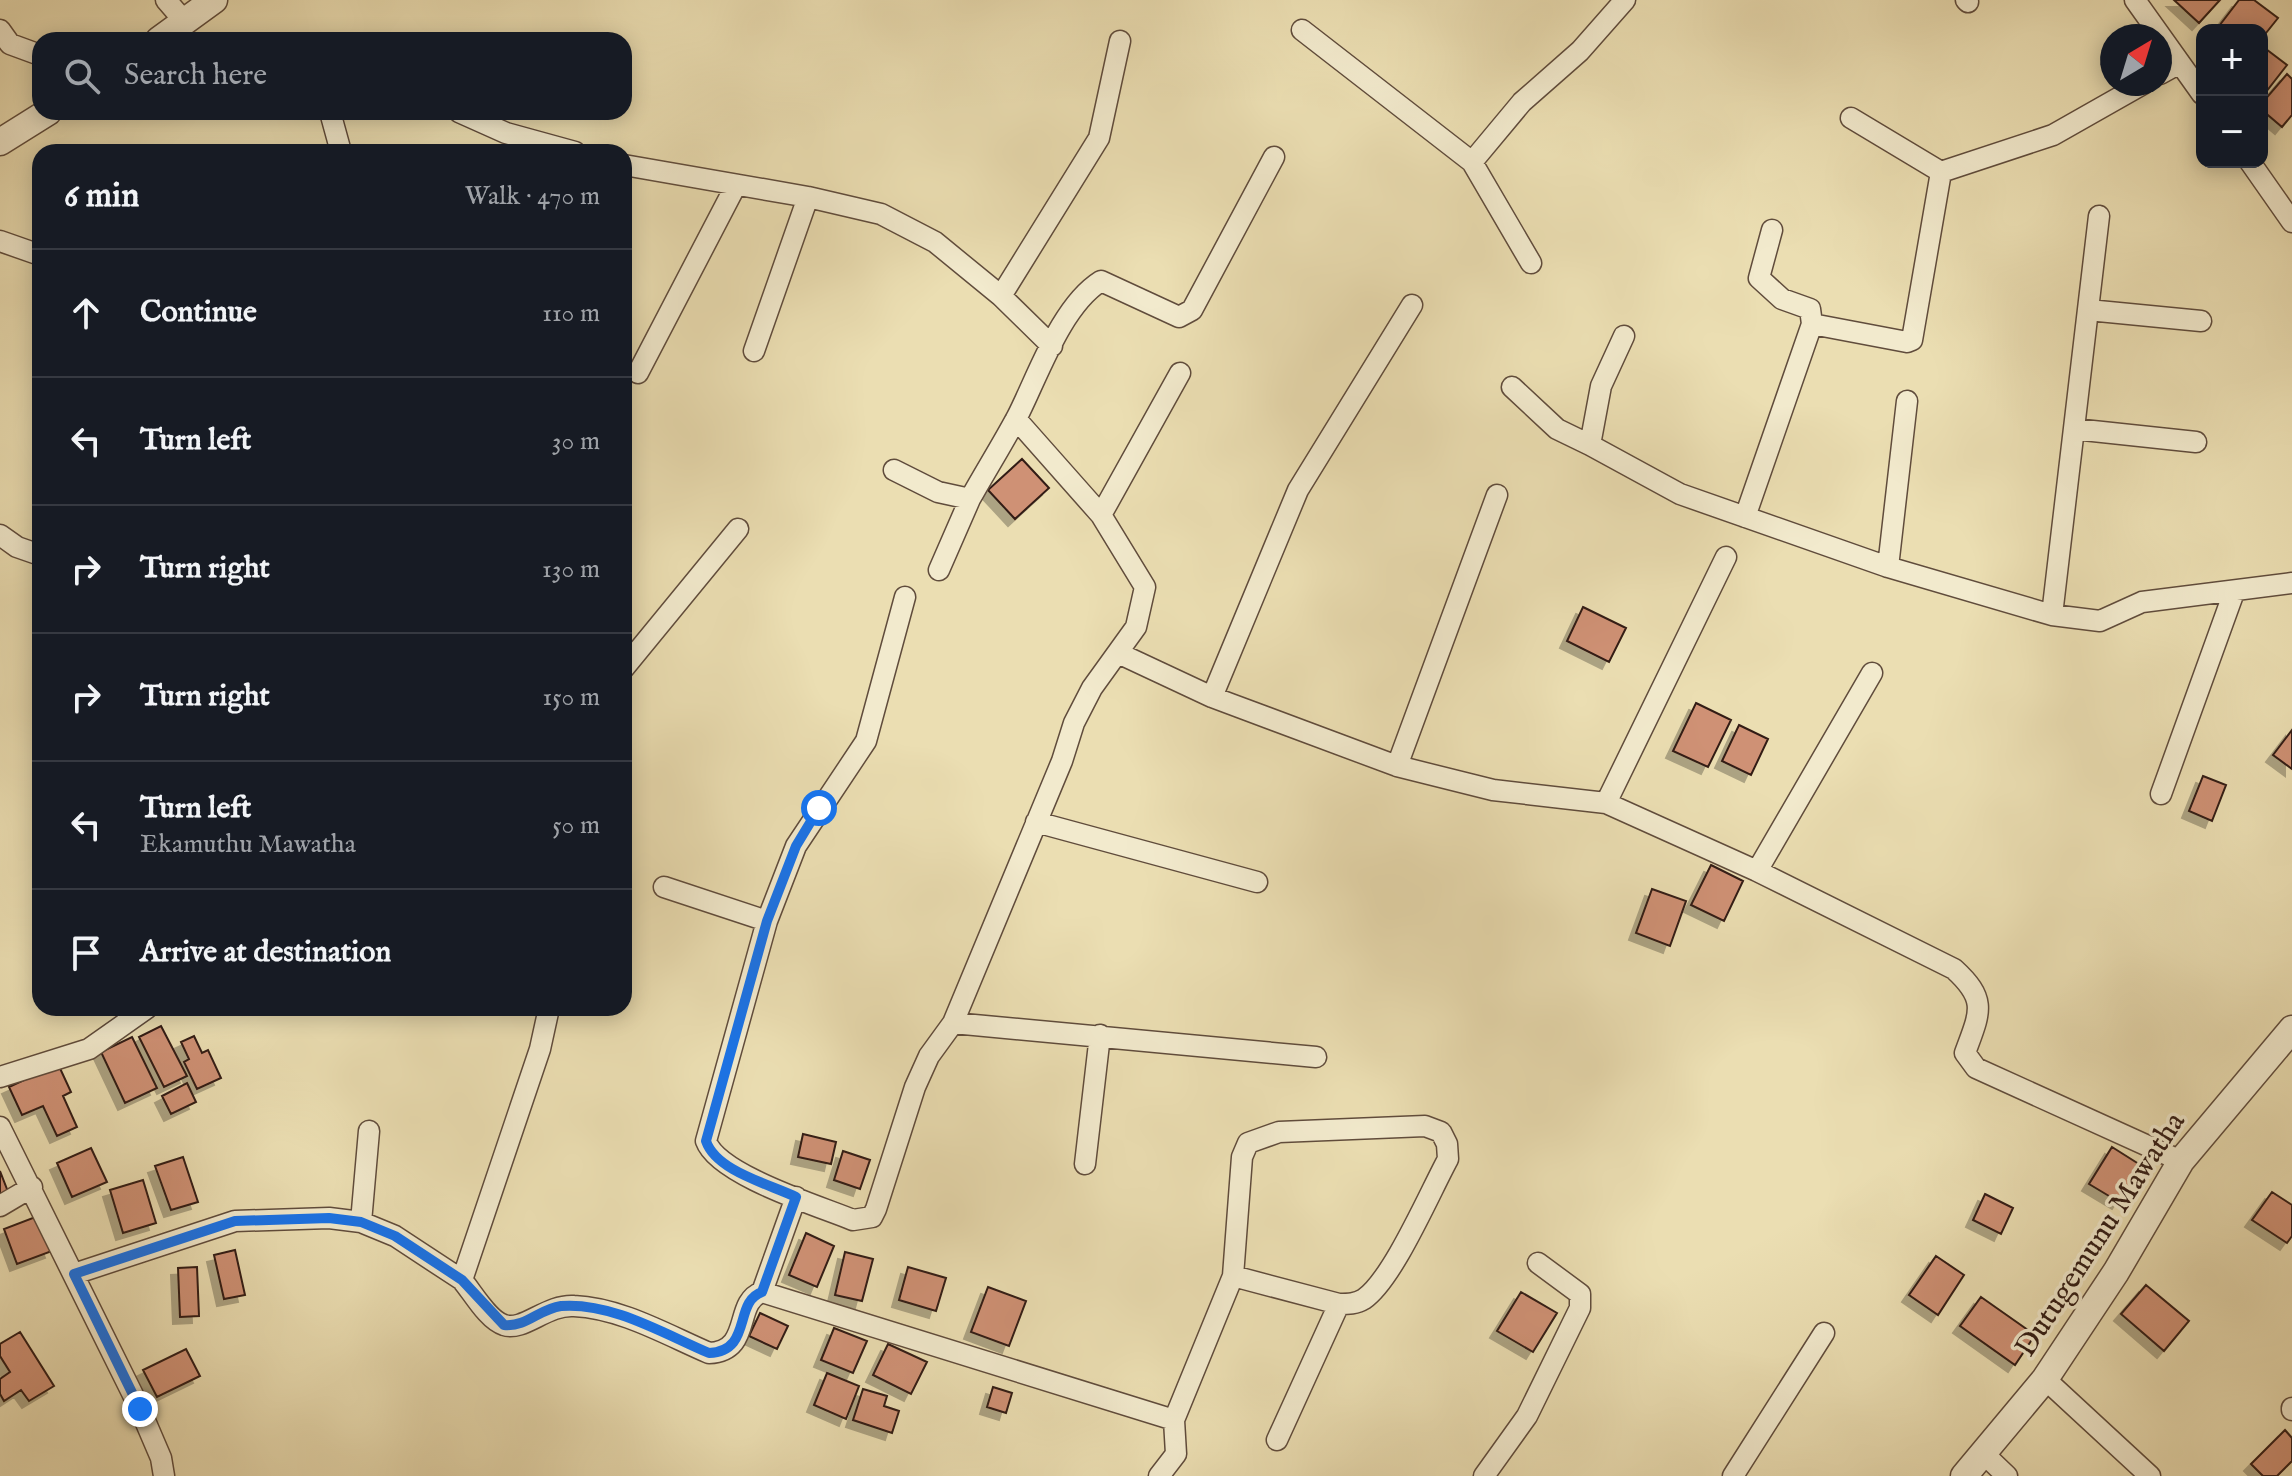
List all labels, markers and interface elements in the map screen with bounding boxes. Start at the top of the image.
north arrow [2100,24,2172,96]
map controls [2196,24,2268,168]
button: + [2196,24,2268,96]
search box [32,32,632,120]
icon: search [60,54,104,98]
text: Search here [124,57,267,95]
button: − [2196,96,2268,168]
text: 6 min [64,175,139,218]
text: Walk · 470 m [465,180,600,213]
icon: ahead [64,291,108,335]
text: Continue [140,294,257,332]
text: 110 m [542,297,600,330]
icon: left [64,419,108,463]
text: Turn left [140,422,251,460]
text: 30 m [552,425,600,458]
icon: right [64,547,108,591]
text: Turn right [140,550,270,588]
text: 130 m [542,553,600,586]
icon: right [64,675,108,719]
text: Turn right [140,678,270,716]
text: 150 m [542,681,600,714]
text: Turn left [140,790,251,828]
route start [801,790,837,826]
icon: left [64,803,108,847]
text: 50 m [552,809,600,842]
text: Ekamuthu Mawatha [140,828,356,861]
icon: arrive [64,931,108,975]
text: Arrive at destination [140,934,391,972]
street label: Dutugemunu Mawatha [2008,1105,2194,1365]
route end [122,1391,158,1427]

